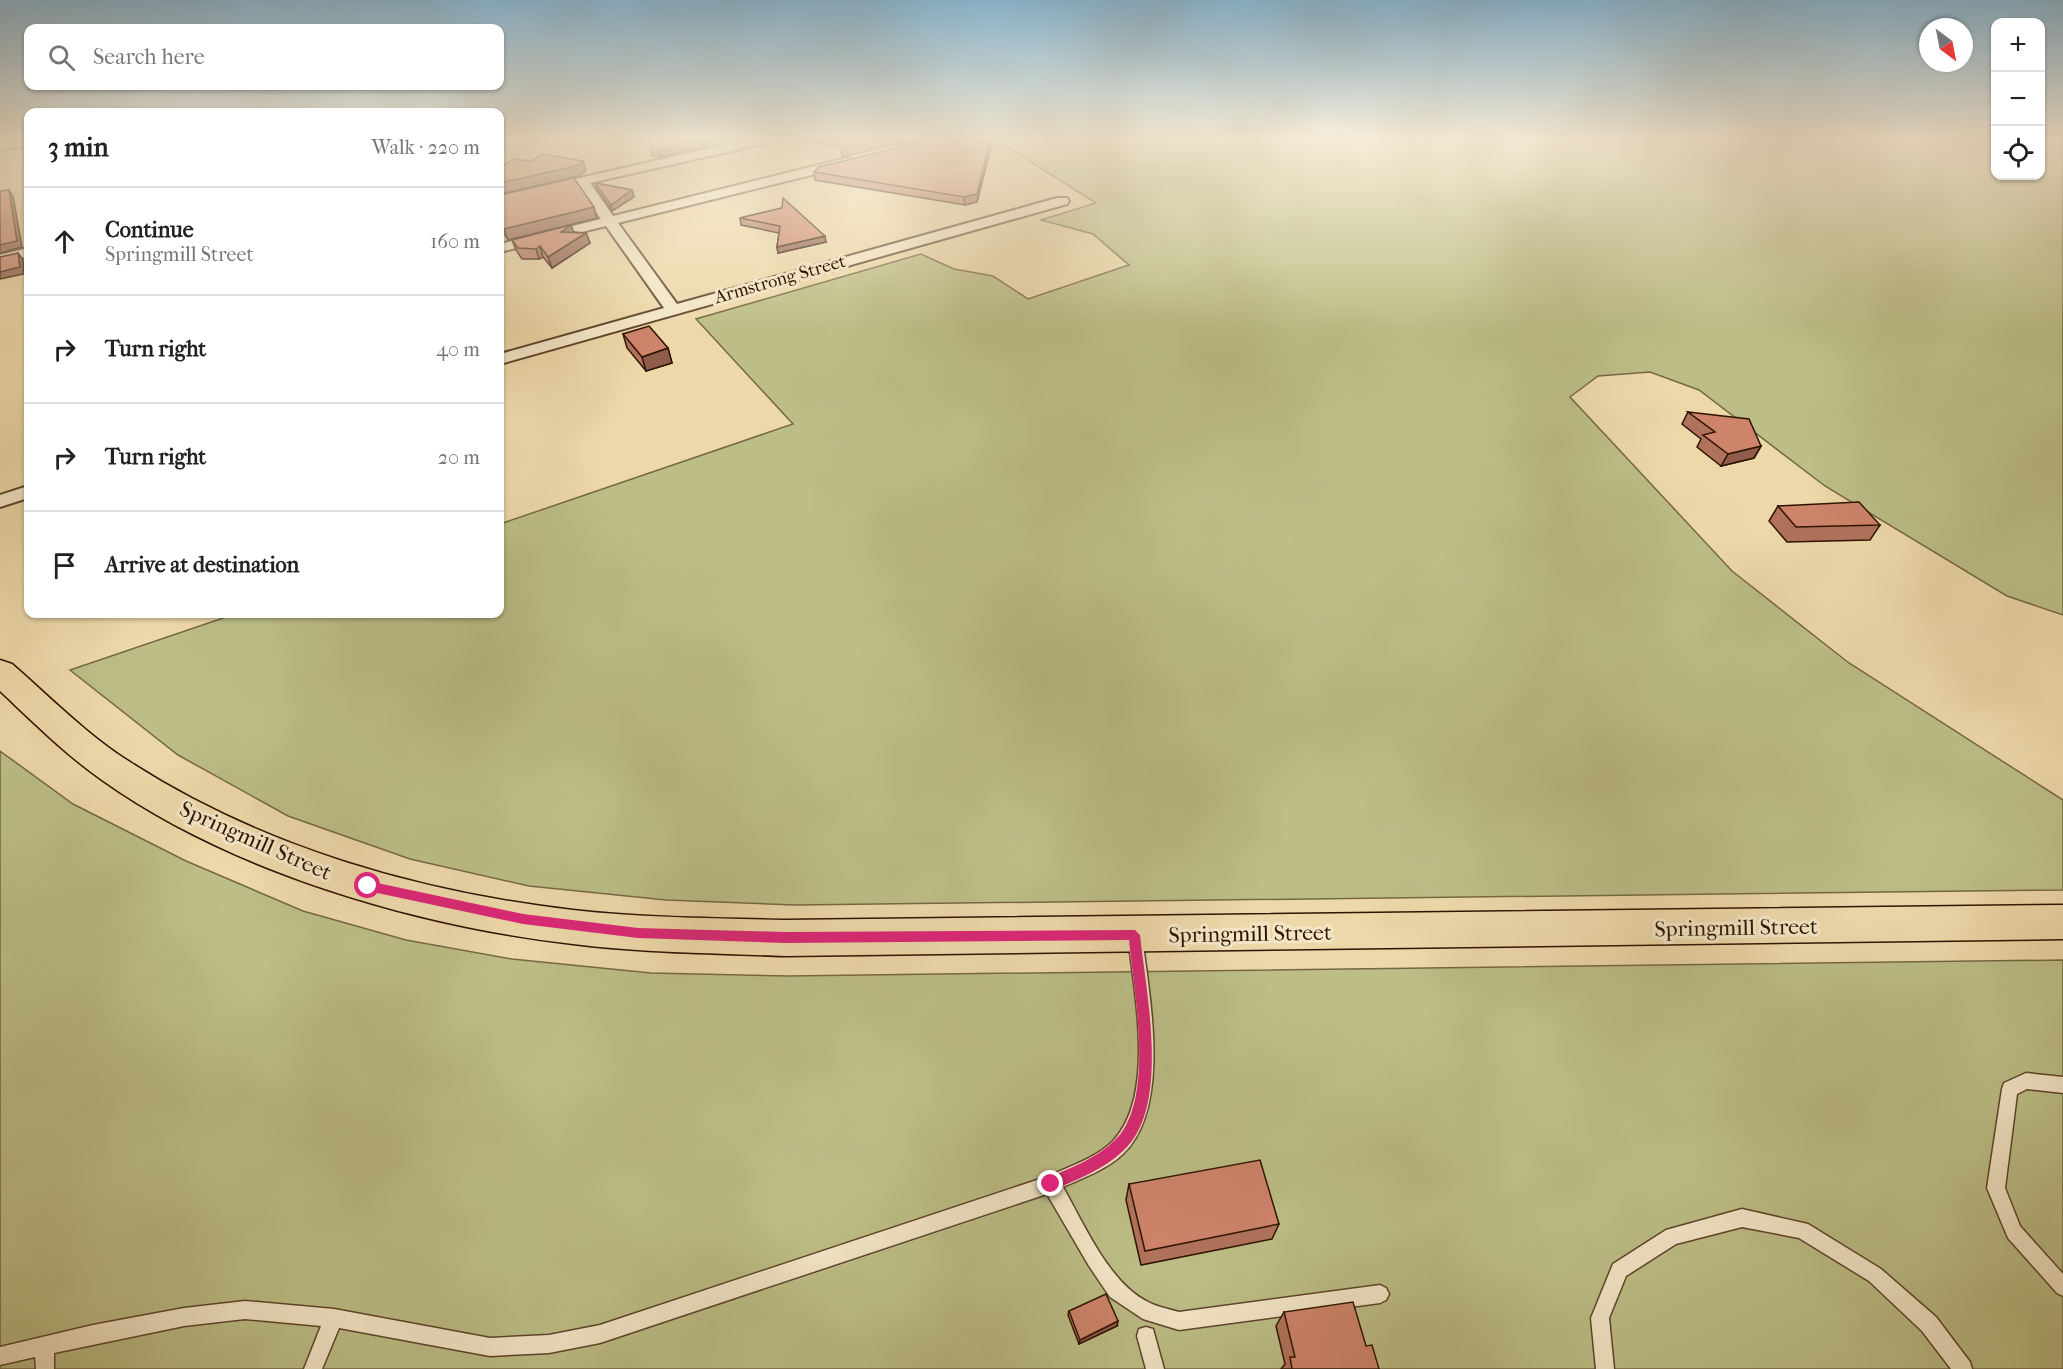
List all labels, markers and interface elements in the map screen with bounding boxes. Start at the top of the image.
north arrow [1919,18,1973,72]
map controls [1991,18,2045,180]
button: + [1991,18,2045,72]
search box [24,24,504,90]
icon: search [45,41,78,74]
text: Search here [93,44,205,70]
button: − [1991,72,2045,126]
button: locate [1991,126,2045,180]
text: 3 min [48,132,109,163]
text: Walk · 220 m [372,136,480,159]
text: Continue [105,217,194,243]
icon: ahead [48,225,81,258]
text: 160 m [430,230,480,253]
text: Springmill Street [105,243,254,266]
street label: Armstrong Street [711,251,849,309]
icon: right [48,333,81,366]
text: Turn right [105,336,206,362]
text: 40 m [436,338,480,361]
icon: right [48,441,81,474]
text: Turn right [105,444,206,470]
text: 20 m [438,446,480,469]
icon: arrive [48,549,81,582]
text: Arrive at destination [105,552,299,578]
street label: Springmill Street [176,796,336,886]
route start [354,872,380,898]
street label: Springmill Street [1654,914,1818,942]
street label: Springmill Street [1168,920,1332,948]
route end [1037,1170,1063,1196]

